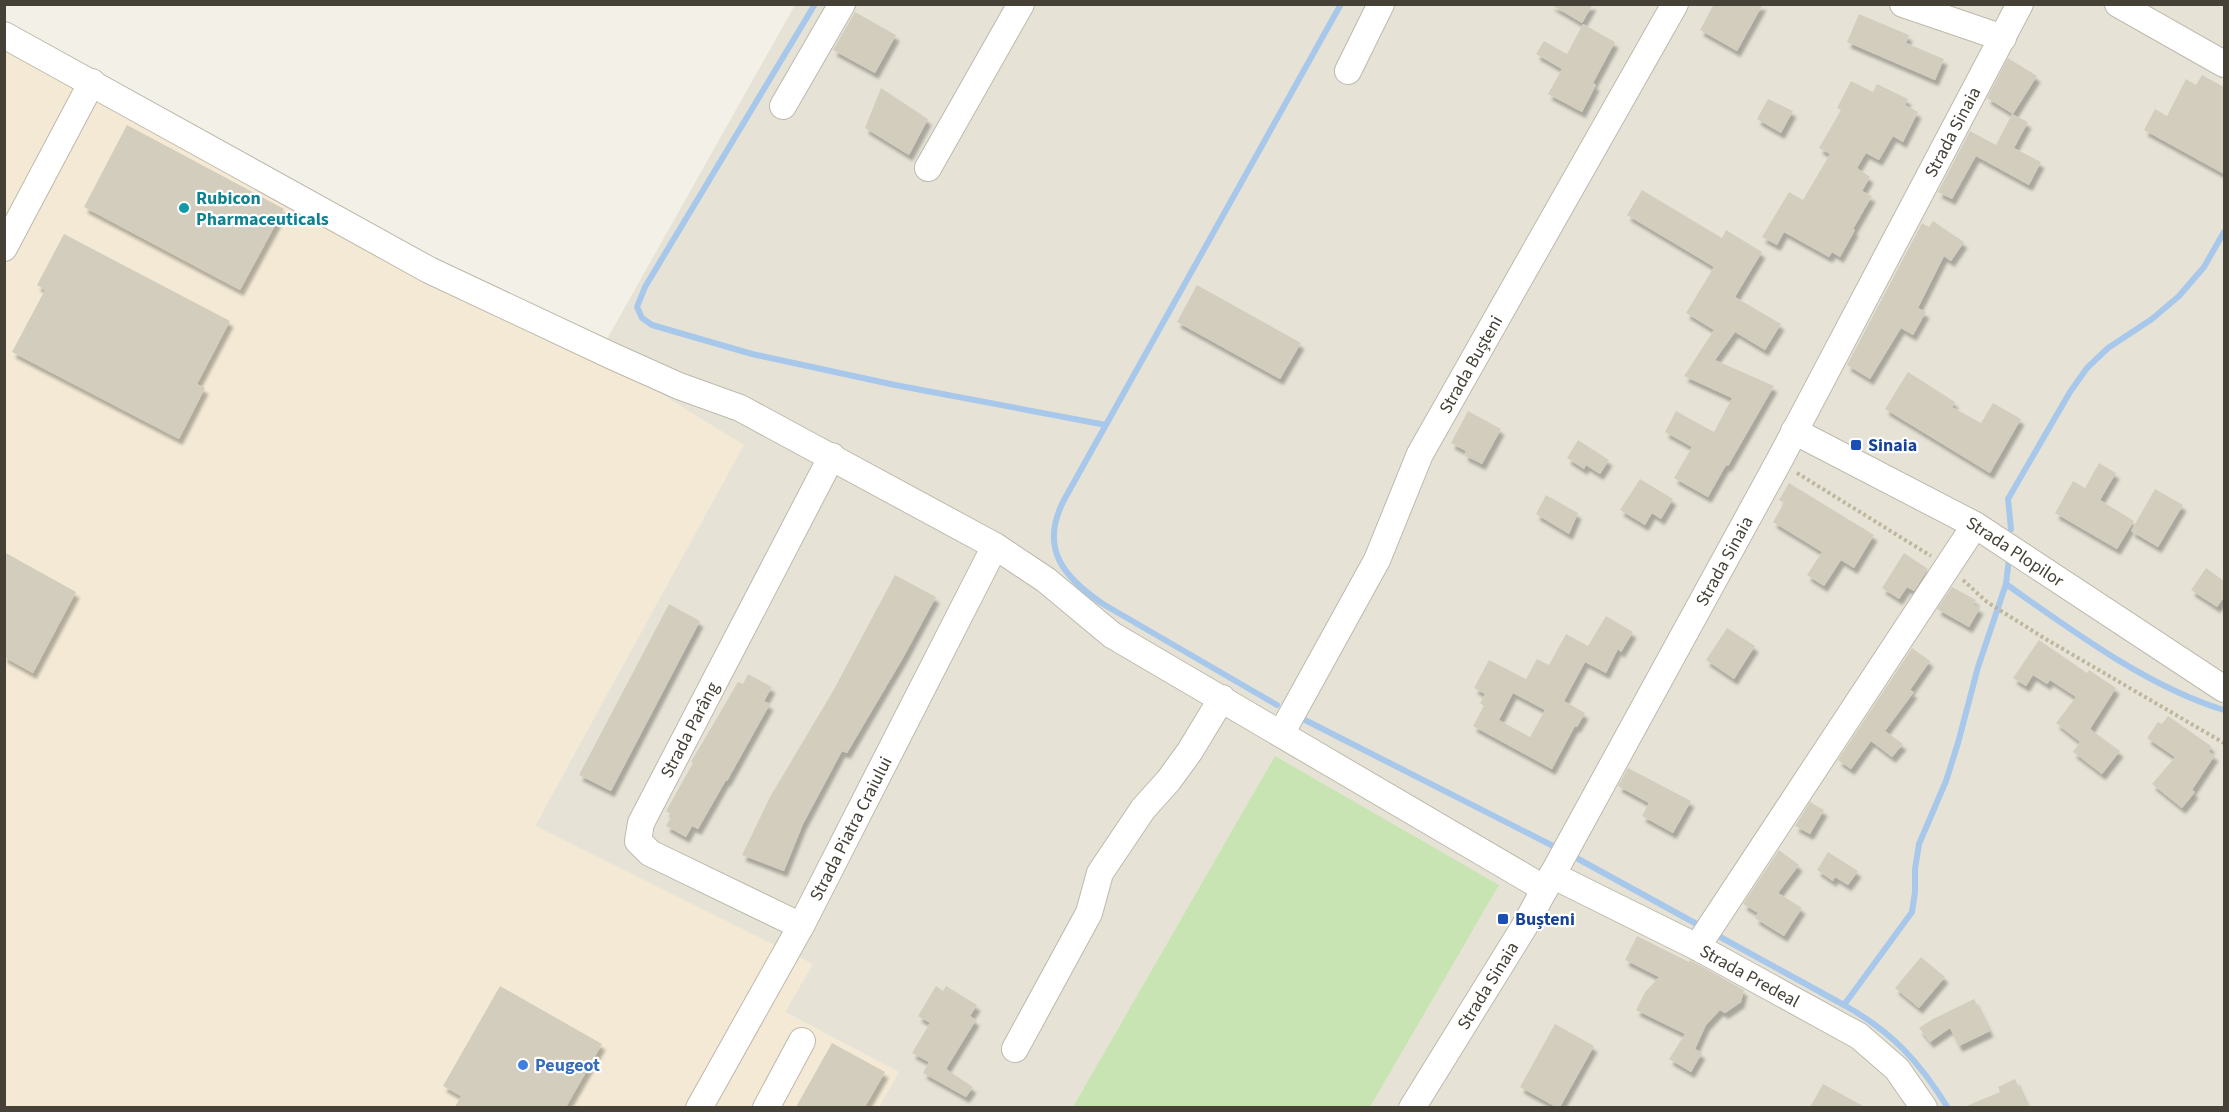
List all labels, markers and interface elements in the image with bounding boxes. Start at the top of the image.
street label: Strada Sinaia [1918,82,1987,182]
place label: Rubicon Pharmaceuticals [196,186,329,232]
marker: Rubicon Pharmaceuticals [177,201,191,215]
street label: Strada Bușteni [1433,311,1509,418]
place label: Sinaia [1868,433,1917,458]
marker: Sinaia [1849,438,1863,452]
street label: Strada Plopilor [1962,510,2070,593]
street label: Strada Sinaia [1689,511,1759,611]
street label: Strada Parâng [654,677,725,782]
street label: Strada Piatra Craiului [803,752,898,905]
place label: Bușteni [1515,907,1575,932]
marker: Bușteni [1496,912,1510,926]
street label: Strada Sinaia [1451,937,1525,1034]
street label: Strada Predeal [1695,938,1804,1013]
place label: Peugeot [535,1053,600,1078]
marker: Peugeot [516,1058,530,1072]

